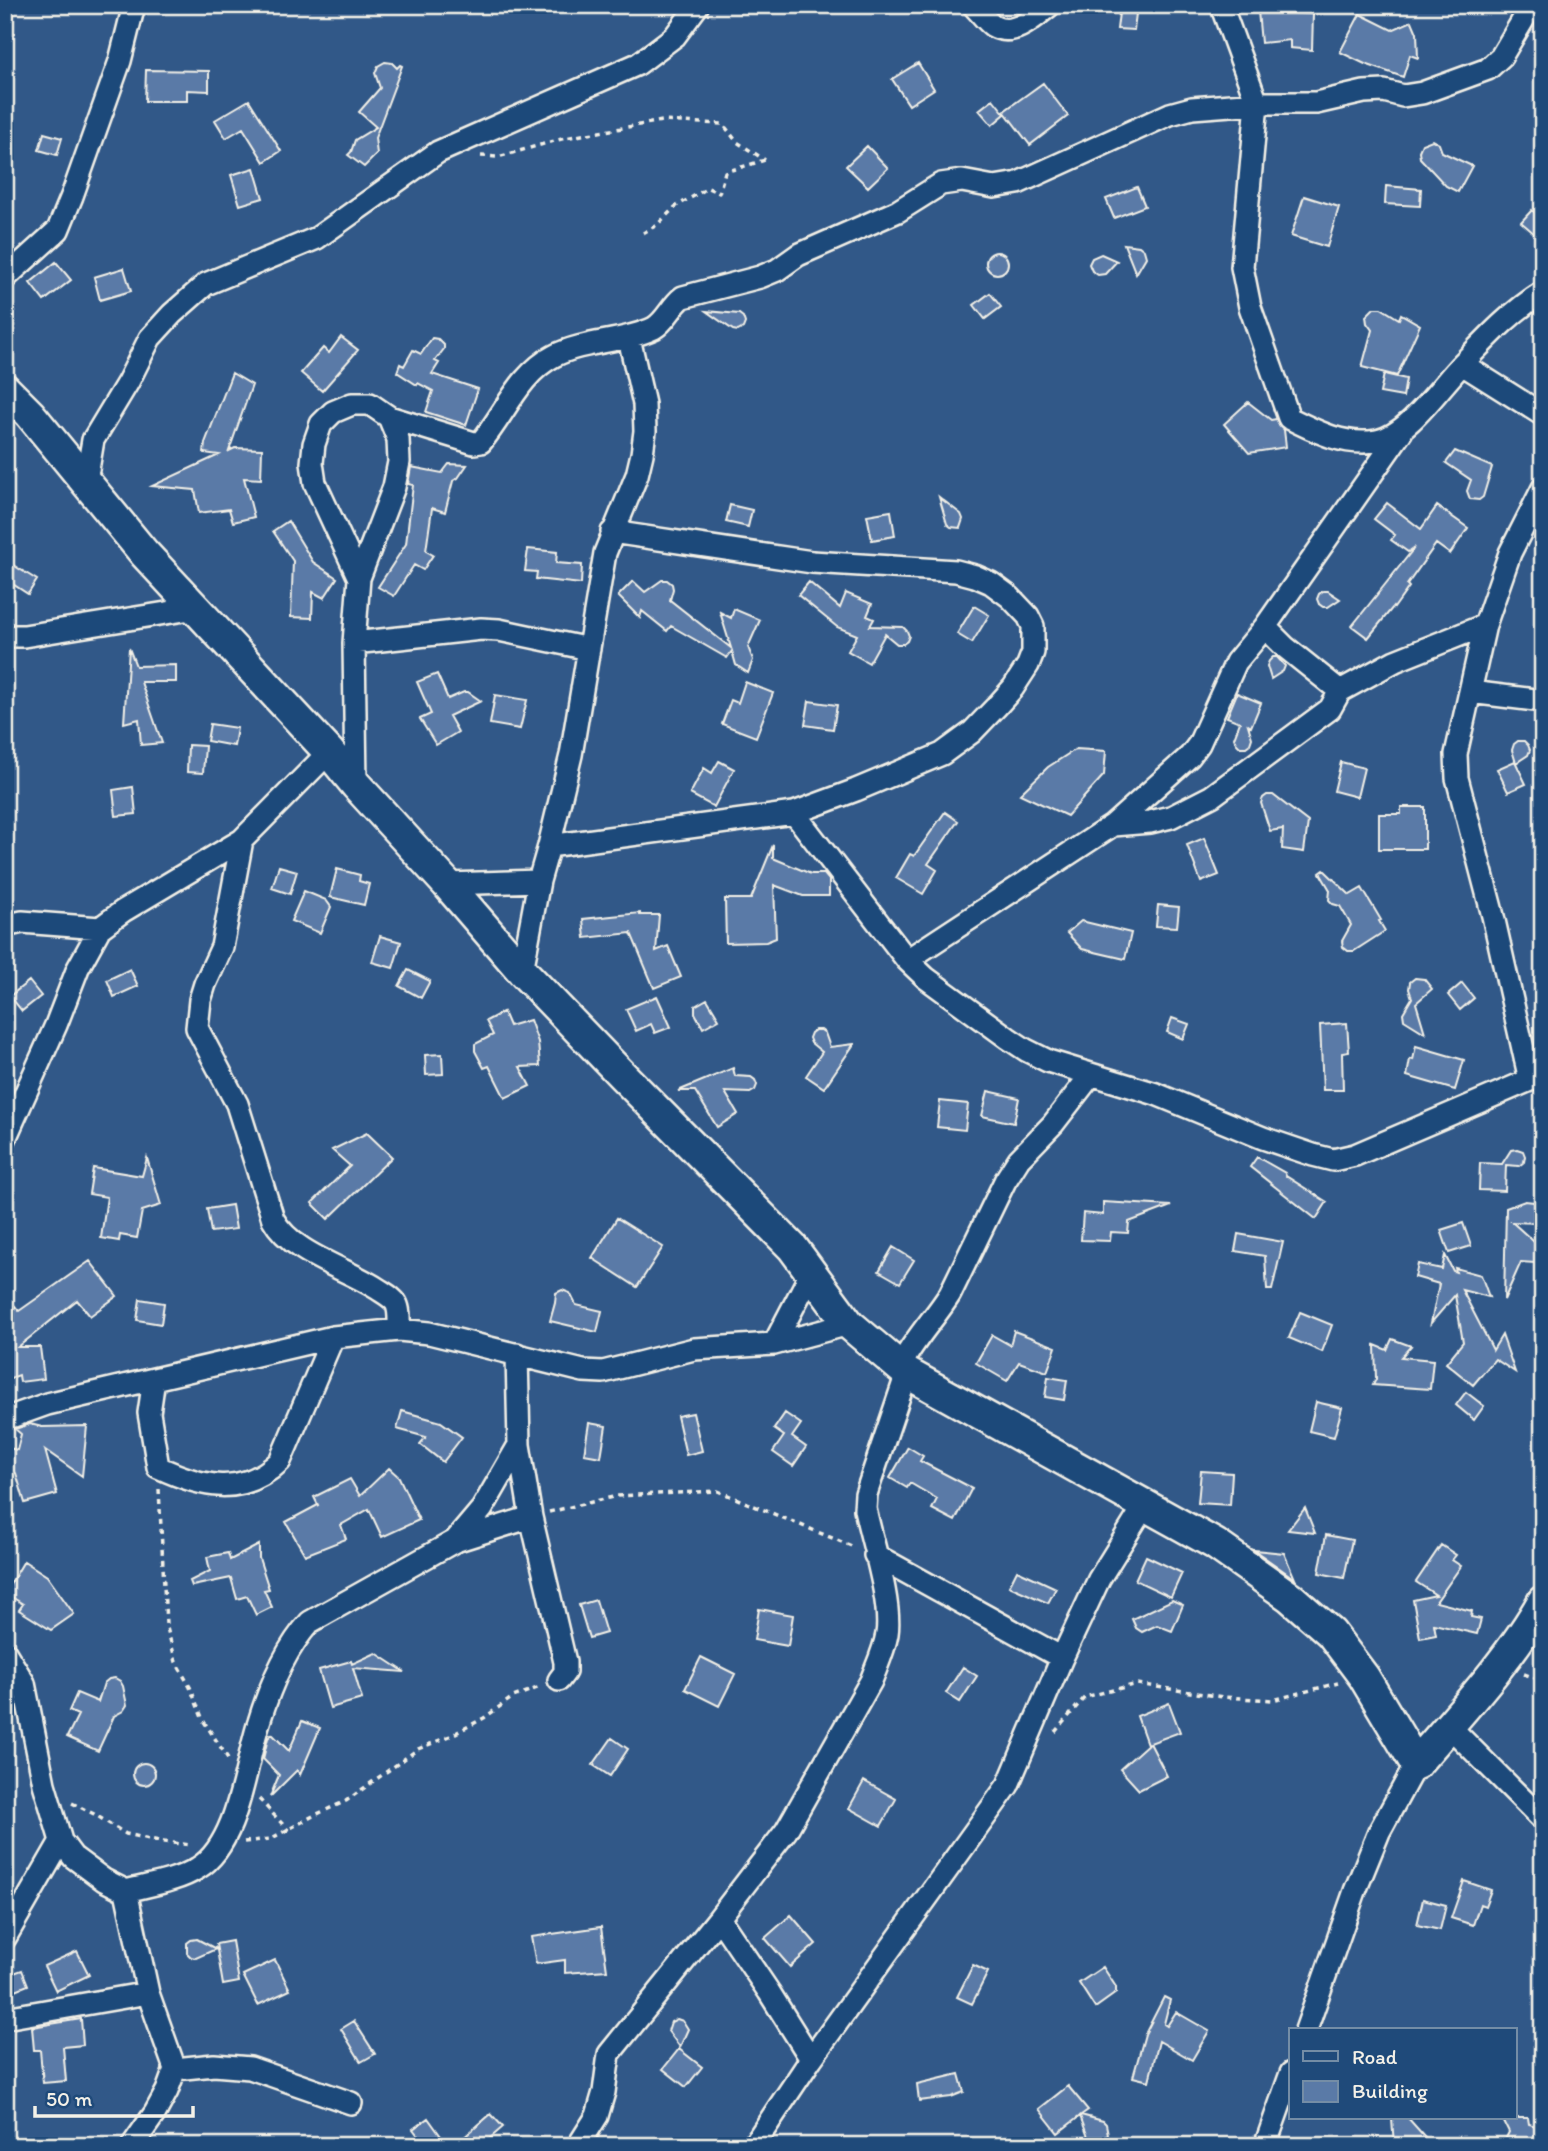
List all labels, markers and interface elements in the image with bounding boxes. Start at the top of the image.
legend [1289,2028,1516,2120]
text: Road [1352,2044,1398,2069]
scale bar [35,2074,192,2118]
text: Building [1352,2078,1428,2103]
text: 50 m [46,2086,93,2111]

